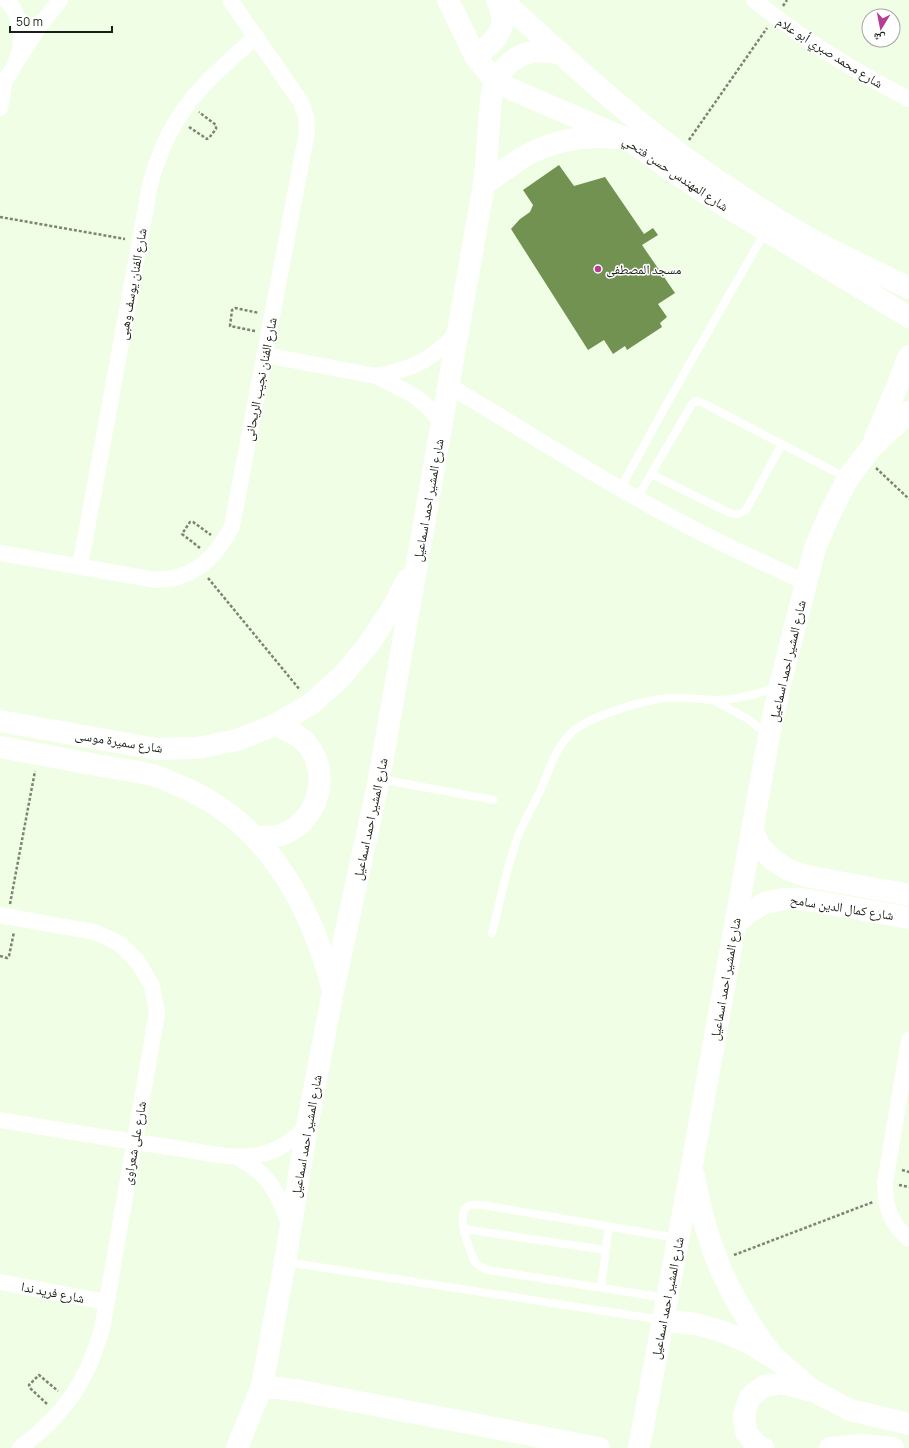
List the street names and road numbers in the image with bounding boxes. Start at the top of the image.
street label: شارع محمد صبري أبو علام [774,13,886,91]
street label: شارع المهندس حسن فتحي [618,131,732,217]
street label: شارع الفنان يوسف وهبى [113,227,152,341]
street label: شارع الفنان نجيب الريحانى [239,316,282,443]
street label: شارع المشير احمد اسماعيل [408,437,449,563]
street label: شارع المشير احمد اسماعيل [764,598,811,724]
street label: شارع سميرة موسى [74,725,164,758]
street label: شارع المشير احمد اسماعيل [348,756,393,882]
street label: شارع كمال الدين سامح [789,890,895,925]
street label: شارع المشير احمد اسماعيل [705,916,746,1042]
street label: شارع المشير احمد اسماعيل [286,1073,327,1199]
street label: شارع على شعراوى [118,1100,151,1187]
street label: شارع المشير احمد اسماعيل [646,1235,689,1361]
street label: شارع فريد ندا [20,1277,86,1308]

